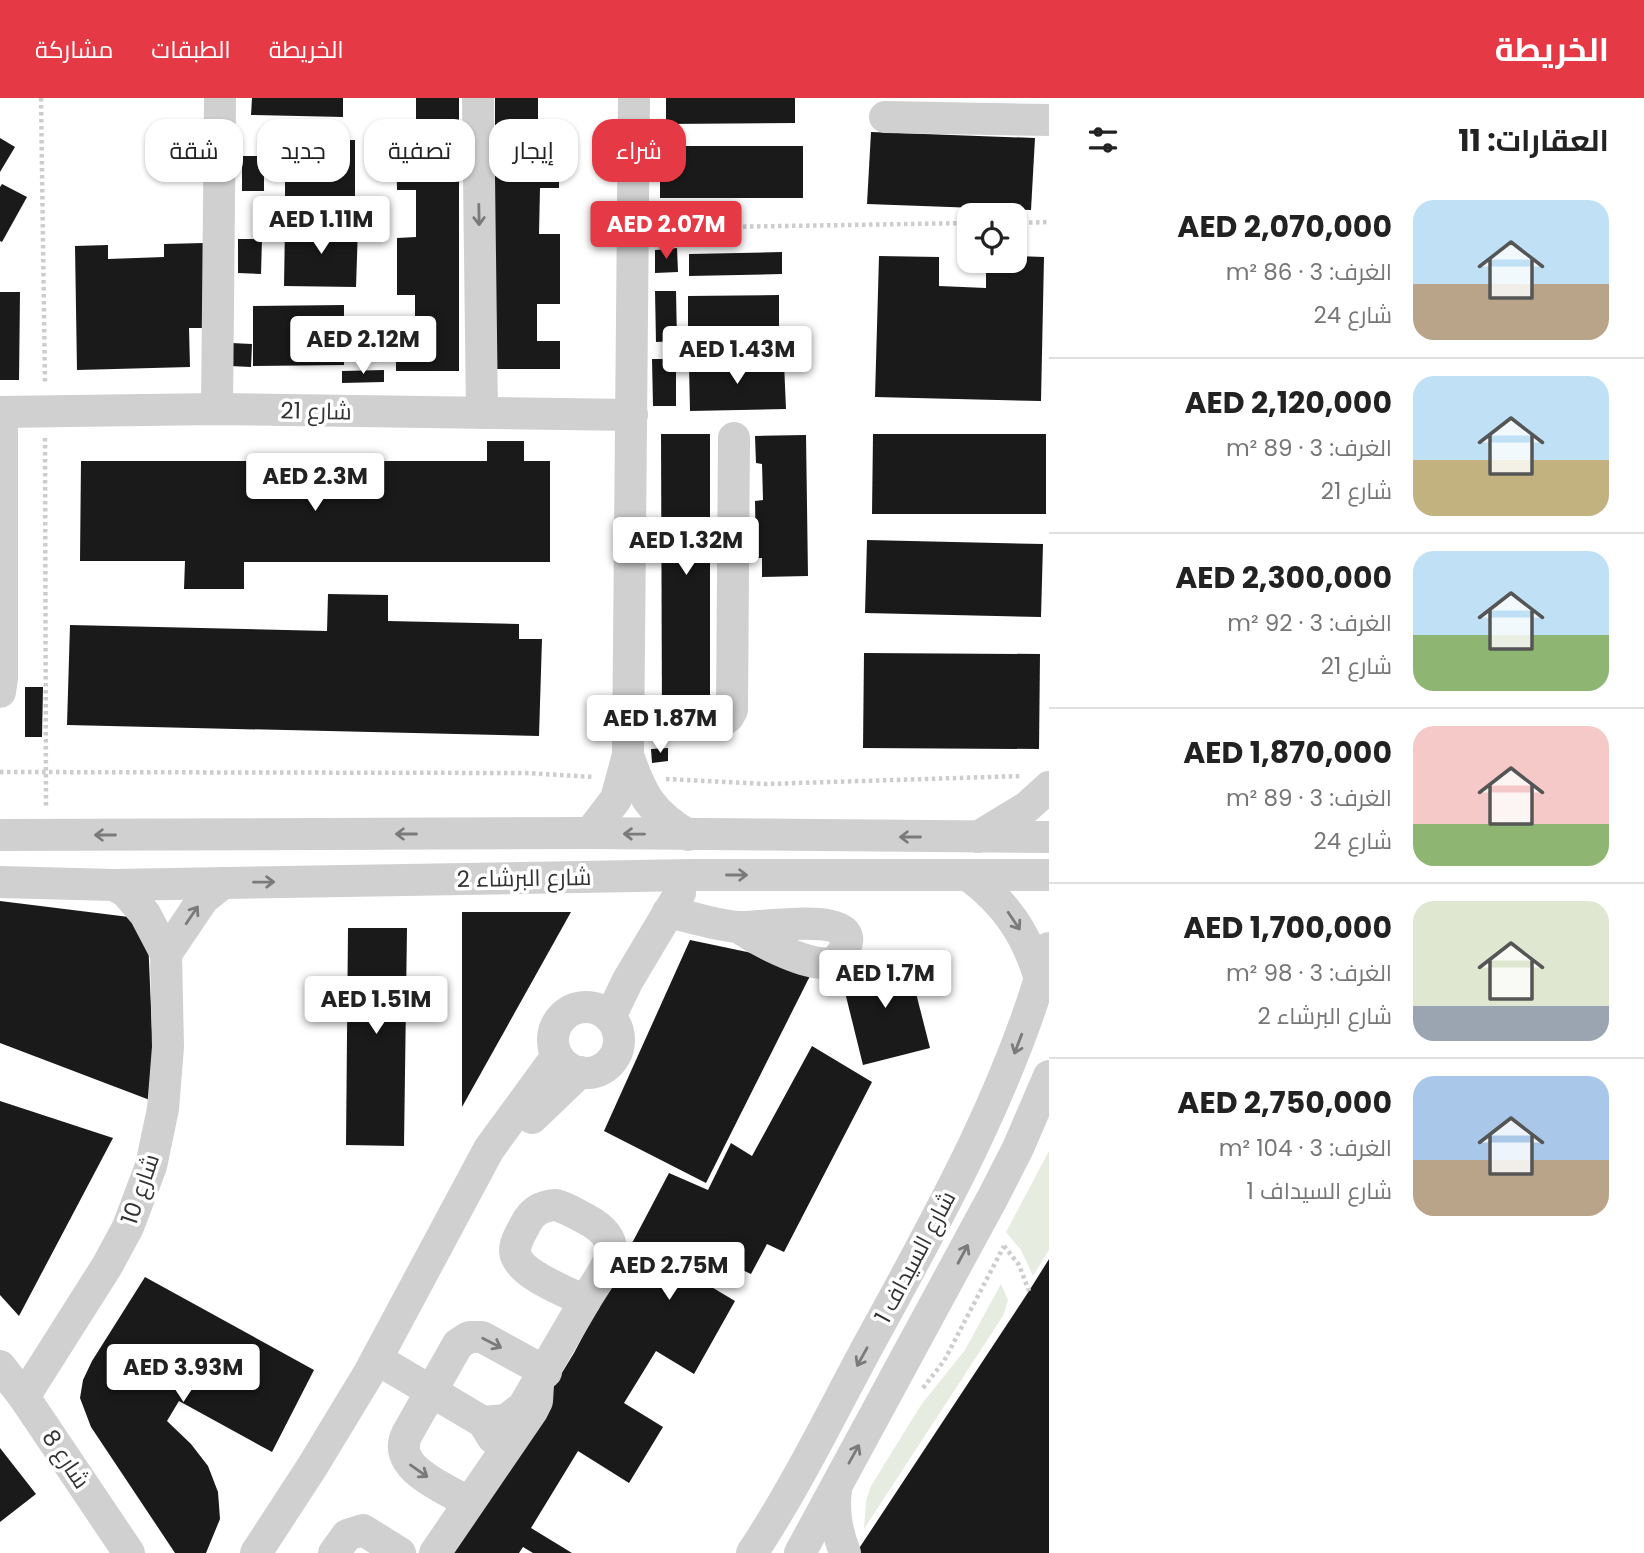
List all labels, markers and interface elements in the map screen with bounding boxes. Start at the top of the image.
text: الخريطة [1495,26,1609,73]
text: مشاركة [35,33,113,66]
text: الطبقات [151,33,231,66]
text: الخريطة [269,33,344,66]
chip: شقة [145,119,243,182]
chip: جديد [257,119,350,182]
chip: تصفية [364,119,475,182]
chip: إيجار [489,119,578,182]
chip: شراء [592,119,686,182]
text: العقارات: 11 [1458,119,1609,162]
icon: filters [1084,121,1122,159]
pin: AED 1.11M [241,197,401,256]
pin: AED 2.07M [586,202,746,261]
text: AED 1.11M [269,203,373,235]
one-way arrow [473,203,486,226]
map controls [957,203,1027,273]
button: locate [957,203,1027,273]
text: AED 2,070,000 [1177,205,1392,248]
text: AED 2.07M [606,208,726,240]
icon: home [1469,228,1553,312]
text: الغرف: 3 · 86 m² [1226,256,1392,288]
text: شارع 24 [1314,299,1392,331]
pin: AED 2.12M [283,316,443,376]
text: AED 2.12M [306,323,420,355]
pin: AED 1.43M [657,327,817,386]
text: AED 1.43M [679,333,795,365]
text: AED 2,120,000 [1184,381,1392,424]
street label: شارع 21 [280,394,352,428]
icon: home [1469,404,1553,488]
text: الغرف: 3 · 89 m² [1226,432,1392,464]
pin: AED 2.3M [243,454,387,513]
text: AED 2.3M [262,460,368,492]
text: شارع 21 [1321,475,1392,507]
pin: AED 1.32M [606,518,766,577]
text: AED 1.32M [629,524,743,556]
text: AED 2,300,000 [1175,556,1392,599]
icon: home [1469,579,1553,663]
text: الغرف: 3 · 92 m² [1227,607,1392,639]
text: شارع 21 [1321,650,1392,682]
pin: AED 1.87M [580,696,740,755]
text: AED 1.87M [603,702,717,734]
text: AED 1,870,000 [1183,731,1392,774]
icon: home [1469,754,1553,838]
text: الغرف: 3 · 89 m² [1226,782,1392,814]
text: شارع 24 [1314,825,1392,857]
one-way arrow [395,827,418,841]
one-way arrow [622,827,645,841]
one-way arrow [94,828,117,842]
one-way arrow [899,830,922,843]
street label: شارع البرشاء 2 [456,861,592,895]
one-way arrow [725,868,748,882]
one-way arrow [252,875,275,889]
one-way arrow [185,906,199,926]
text: AED 1,700,000 [1183,906,1392,949]
one-way arrow [1007,911,1021,930]
icon: home [1469,929,1553,1013]
pin: AED 1.7M [813,950,957,1010]
text: AED 1.7M [835,957,935,989]
text: الغرف: 3 · 98 m² [1226,957,1392,989]
pin: AED 1.51M [296,976,456,1036]
text: AED 1.51M [321,983,431,1015]
text: شارع البرشاء 2 [1257,1000,1392,1032]
one-way arrow [1011,1033,1024,1054]
text: AED 2,750,000 [1177,1081,1392,1124]
icon: home [1469,1104,1553,1188]
text: الغرف: 3 · 104 m² [1219,1132,1392,1164]
street label: شارع 10 [113,1150,167,1228]
text: شارع السيداف 1 [1246,1175,1392,1207]
street label: شارع السيداف 1 [867,1185,963,1329]
pin: AED 2.75M [589,1242,749,1302]
one-way arrow [956,1245,970,1265]
text: AED 2.75M [610,1249,728,1281]
one-way arrow [481,1336,502,1350]
pin: AED 3.93M [103,1344,263,1404]
one-way arrow [855,1346,869,1366]
text: AED 3.93M [123,1351,243,1383]
street label: شارع 8 [35,1423,97,1495]
one-way arrow [848,1444,861,1465]
one-way arrow [409,1464,428,1478]

